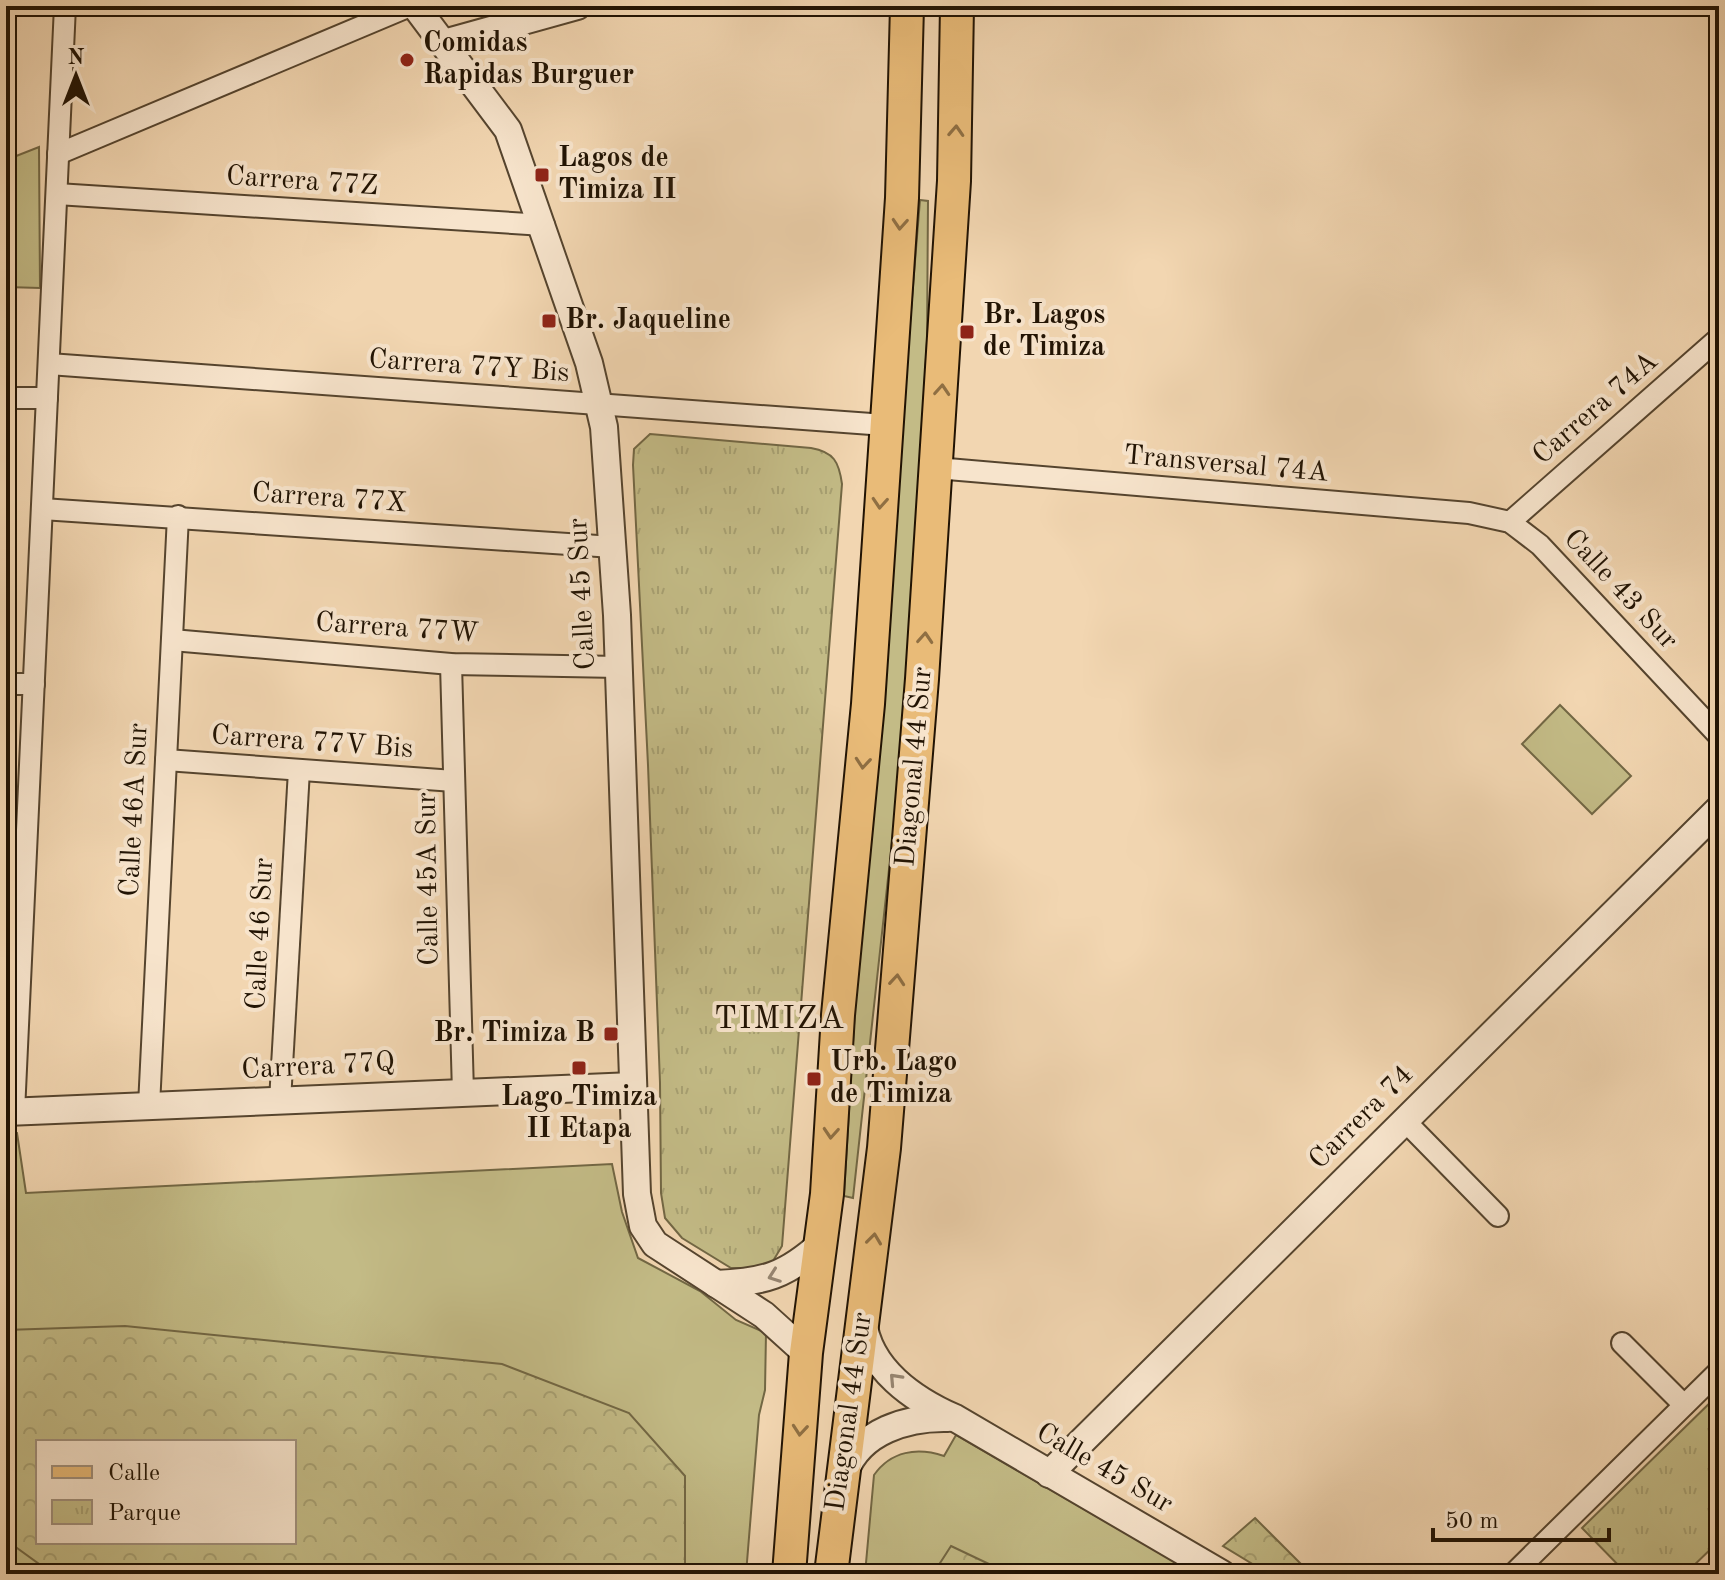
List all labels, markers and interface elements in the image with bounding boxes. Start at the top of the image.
place label: Comidas Rapidas Burguer [423,30,634,90]
north arrow [36,36,116,116]
text: N [68,47,85,69]
marker: Comidas Rapidas Burguer [398,51,416,69]
one-way arrow [948,124,965,137]
place label: Lagos de Timiza II [558,145,677,205]
street label: Carrera 77Z [225,163,379,201]
marker: Lagos de Timiza II [533,166,551,184]
one-way arrow [892,218,909,231]
place label: Br. Lagos de Timiza [983,302,1105,362]
place label: Br. Jaqueline [565,307,731,335]
marker: Br. Jaqueline [540,312,558,330]
marker: Br. Lagos de Timiza [958,323,976,341]
street label: Carrera 77Y Bis [368,346,570,388]
street label: Carrera 74A [1528,347,1664,471]
one-way arrow [933,383,950,396]
street label: Transversal 74A [1122,442,1330,488]
street label: Carrera 77X [251,480,407,518]
one-way arrow [872,497,889,510]
street label: Calle 45 Sur [565,517,601,671]
street label: Calle 43 Sur [1558,525,1682,655]
street label: Carrera 77W [314,609,480,649]
one-way arrow [916,631,933,644]
street label: Diagonal 44 Sur [892,666,938,868]
street label: Calle 46A Sur [116,722,154,898]
street label: Carrera 77V Bis [210,722,414,764]
one-way arrow [854,757,871,770]
street label: Calle 45A Sur [413,792,445,966]
street label: Calle 46 Sur [243,857,279,1011]
one-way arrow [888,973,905,986]
district label: TIMIZA [714,1004,846,1036]
place label: Br. Timiza B [433,1020,595,1048]
marker: Br. Timiza B [602,1025,620,1043]
street label: Carrera 77Q [241,1049,395,1085]
place label: Urb. Lago de Timiza [830,1049,957,1109]
marker: Lago Timiza II Etapa [570,1059,588,1077]
street label: Carrera 74 [1305,1061,1419,1175]
marker: Urb. Lago de Timiza [805,1070,823,1088]
place label: Lago Timiza II Etapa [501,1084,657,1144]
one-way arrow [823,1127,840,1140]
one-way arrow [865,1232,882,1246]
one-way arrow [768,1266,782,1282]
street label: Diagonal 44 Sur [822,1311,878,1513]
one-way arrow [890,1374,905,1388]
street label: Calle 45 Sur [1031,1419,1177,1519]
one-way arrow [792,1424,809,1437]
legend [36,1440,296,1544]
text: Calle [108,1462,160,1486]
scale bar [1433,1492,1609,1542]
text: Parque [108,1502,181,1526]
text: 50 m [1445,1510,1499,1534]

